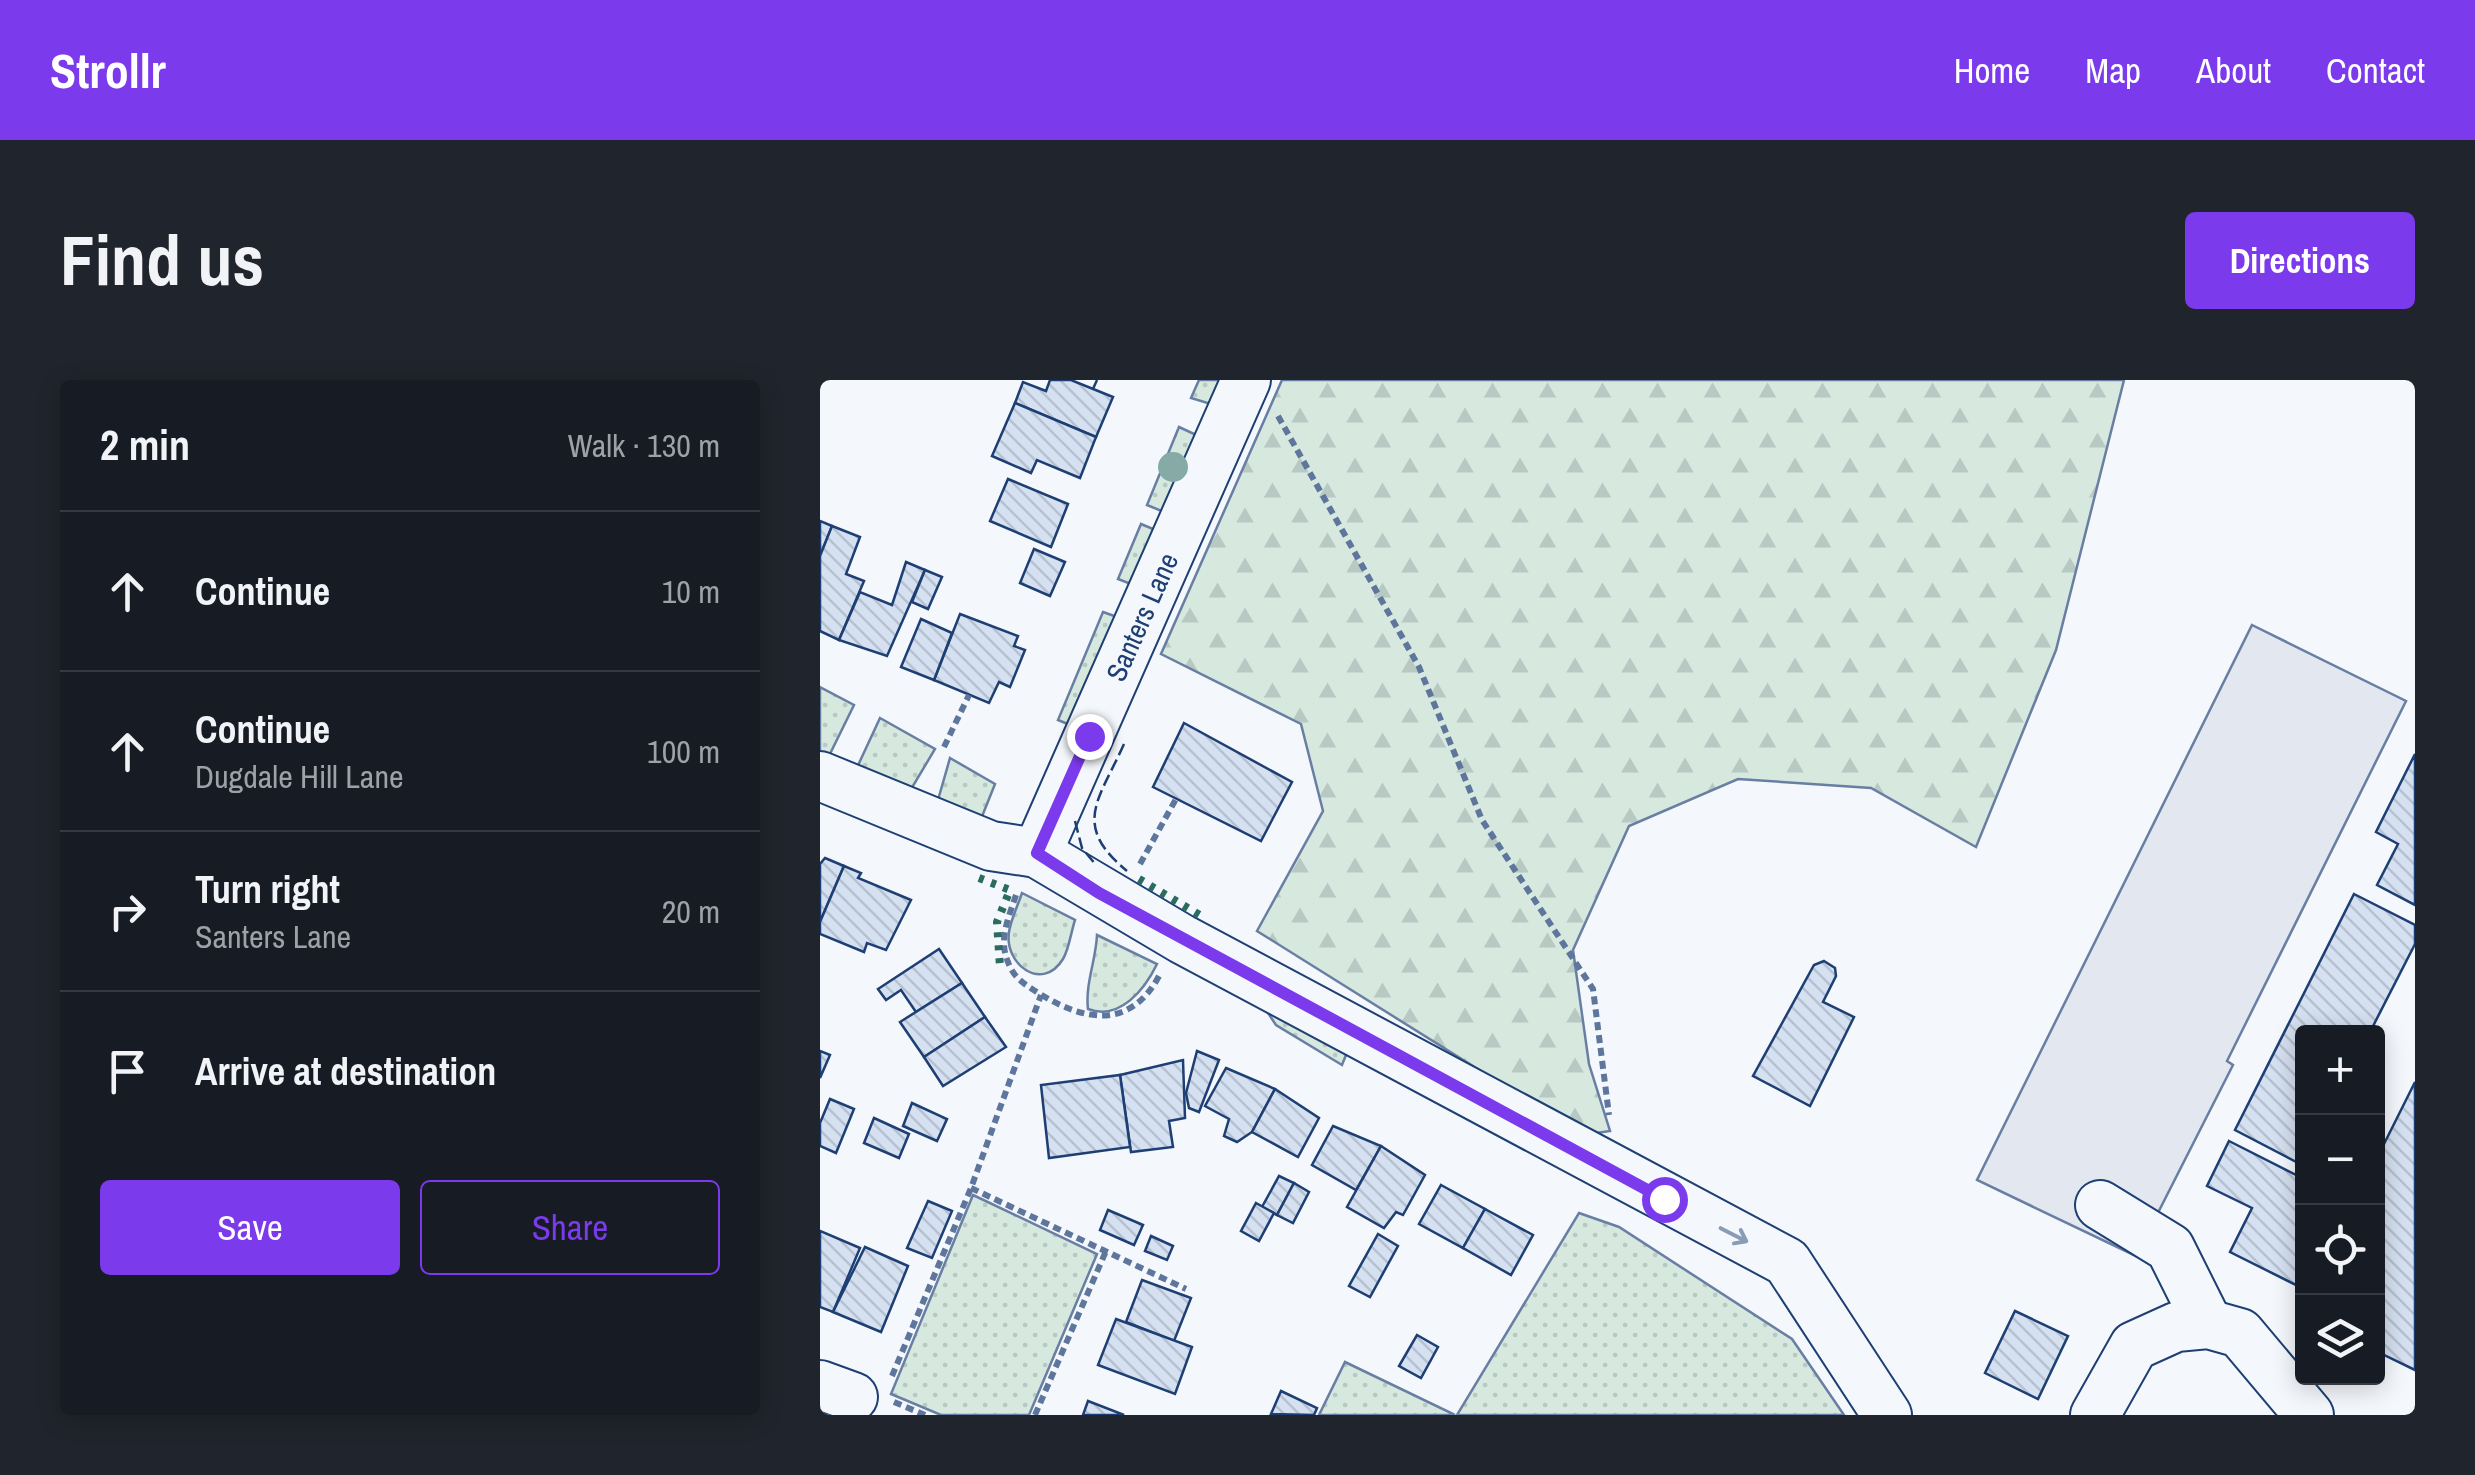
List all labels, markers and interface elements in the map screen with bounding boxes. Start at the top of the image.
text: Strollr [50,38,166,103]
text: Home [1954,47,2030,94]
text: Map [2085,47,2141,94]
text: About [2196,47,2271,94]
text: Contact [2326,47,2425,94]
button: Directions [2185,212,2415,309]
text: Find us [60,213,264,307]
text: 2 min [100,417,190,473]
text: Walk · 130 m [568,424,720,467]
street label: Santers Lane [1097,547,1187,687]
icon: ahead [100,564,155,619]
text: Continue [195,566,330,617]
text: 10 m [662,570,720,613]
text: Continue [195,704,330,755]
route end [1067,714,1113,760]
icon: ahead [100,724,155,779]
text: 100 m [647,730,720,773]
text: Dugdale Hill Lane [195,755,404,798]
text: Turn right [195,864,340,915]
icon: right [100,884,155,939]
text: 20 m [662,890,720,933]
text: Santers Lane [195,915,351,958]
map controls [2295,1025,2385,1385]
button: + [2295,1025,2385,1115]
icon: arrive [100,1044,155,1099]
text: Arrive at destination [195,1046,496,1097]
button: − [2295,1115,2385,1205]
route start [1642,1177,1688,1223]
button: Save [100,1180,400,1275]
button: Share [420,1180,720,1275]
button: locate [2295,1205,2385,1295]
one-way arrow [1719,1226,1748,1245]
button: layers [2295,1295,2385,1385]

